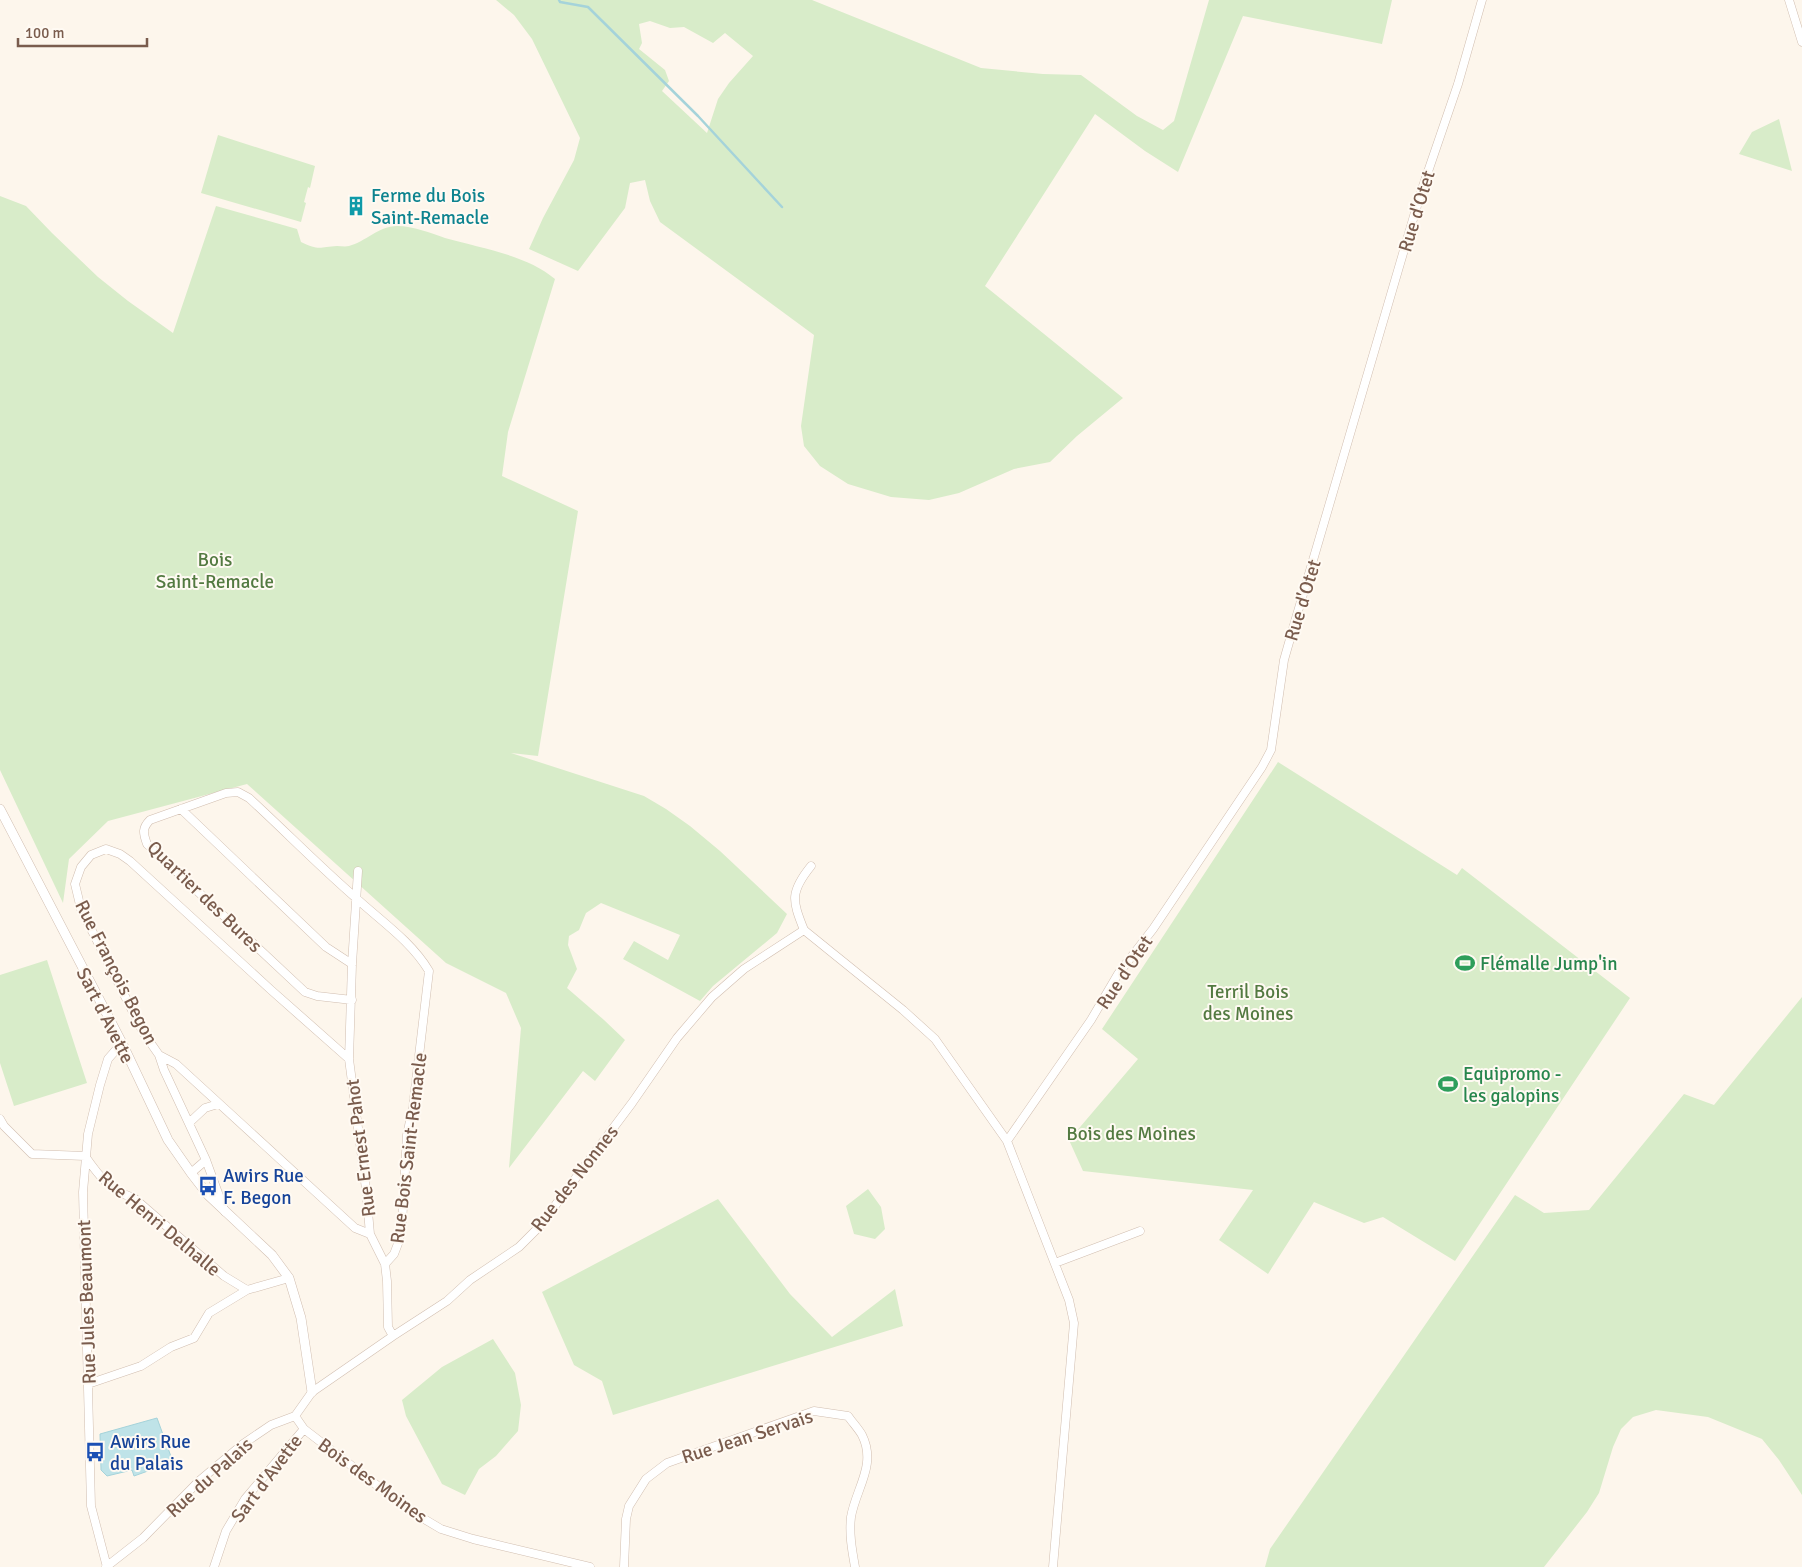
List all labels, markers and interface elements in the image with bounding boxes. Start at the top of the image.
scale bar [18,15,146,47]
text: 100 m [25,24,65,42]
street label: Rue d'Otet [1393,167,1441,255]
place label: Ferme du Bois Saint-Remacle [371,184,489,230]
building icon: Ferme du Bois Saint-Remacle [345,195,367,217]
park label: Bois Saint-Remacle [156,548,274,594]
street label: Rue d'Otet [1279,556,1327,644]
street label: Quartier des Bures [142,836,267,958]
street label: Rue François Begon [69,896,163,1049]
street label: Rue d'Otet [1091,931,1158,1014]
sports icon: Flémalle Jump'in [1454,952,1476,974]
place label: Flémalle Jump'in [1480,952,1618,976]
street label: Sart d'Avette [71,964,139,1067]
park label: Terril Bois des Moines [1203,980,1293,1026]
street label: Rue Bois Saint-Remacle [385,1051,433,1245]
place label: Equipromo - les galopins [1463,1062,1562,1108]
sports icon: Equipromo - les galopins [1437,1073,1459,1095]
street label: Rue Ernest Pahot [341,1077,381,1218]
street label: Rue des Nonnes [526,1121,624,1237]
park label: Bois des Moines [1066,1122,1196,1146]
place label: Awirs Rue F. Begon [223,1164,304,1210]
street label: Rue Henri Delhalle [93,1166,225,1282]
bus stop icon: Awirs Rue F. Begon [197,1175,219,1197]
street label: Rue Jules Beaumont [72,1219,102,1385]
street label: Rue Jean Servais [679,1404,816,1469]
place label: Awirs Rue du Palais [110,1430,191,1476]
street label: Sart d'Avette [226,1430,308,1527]
street label: Rue du Palais [161,1433,258,1523]
street label: Bois des Moines [313,1433,432,1529]
bus stop icon: Awirs Rue du Palais [84,1441,106,1463]

